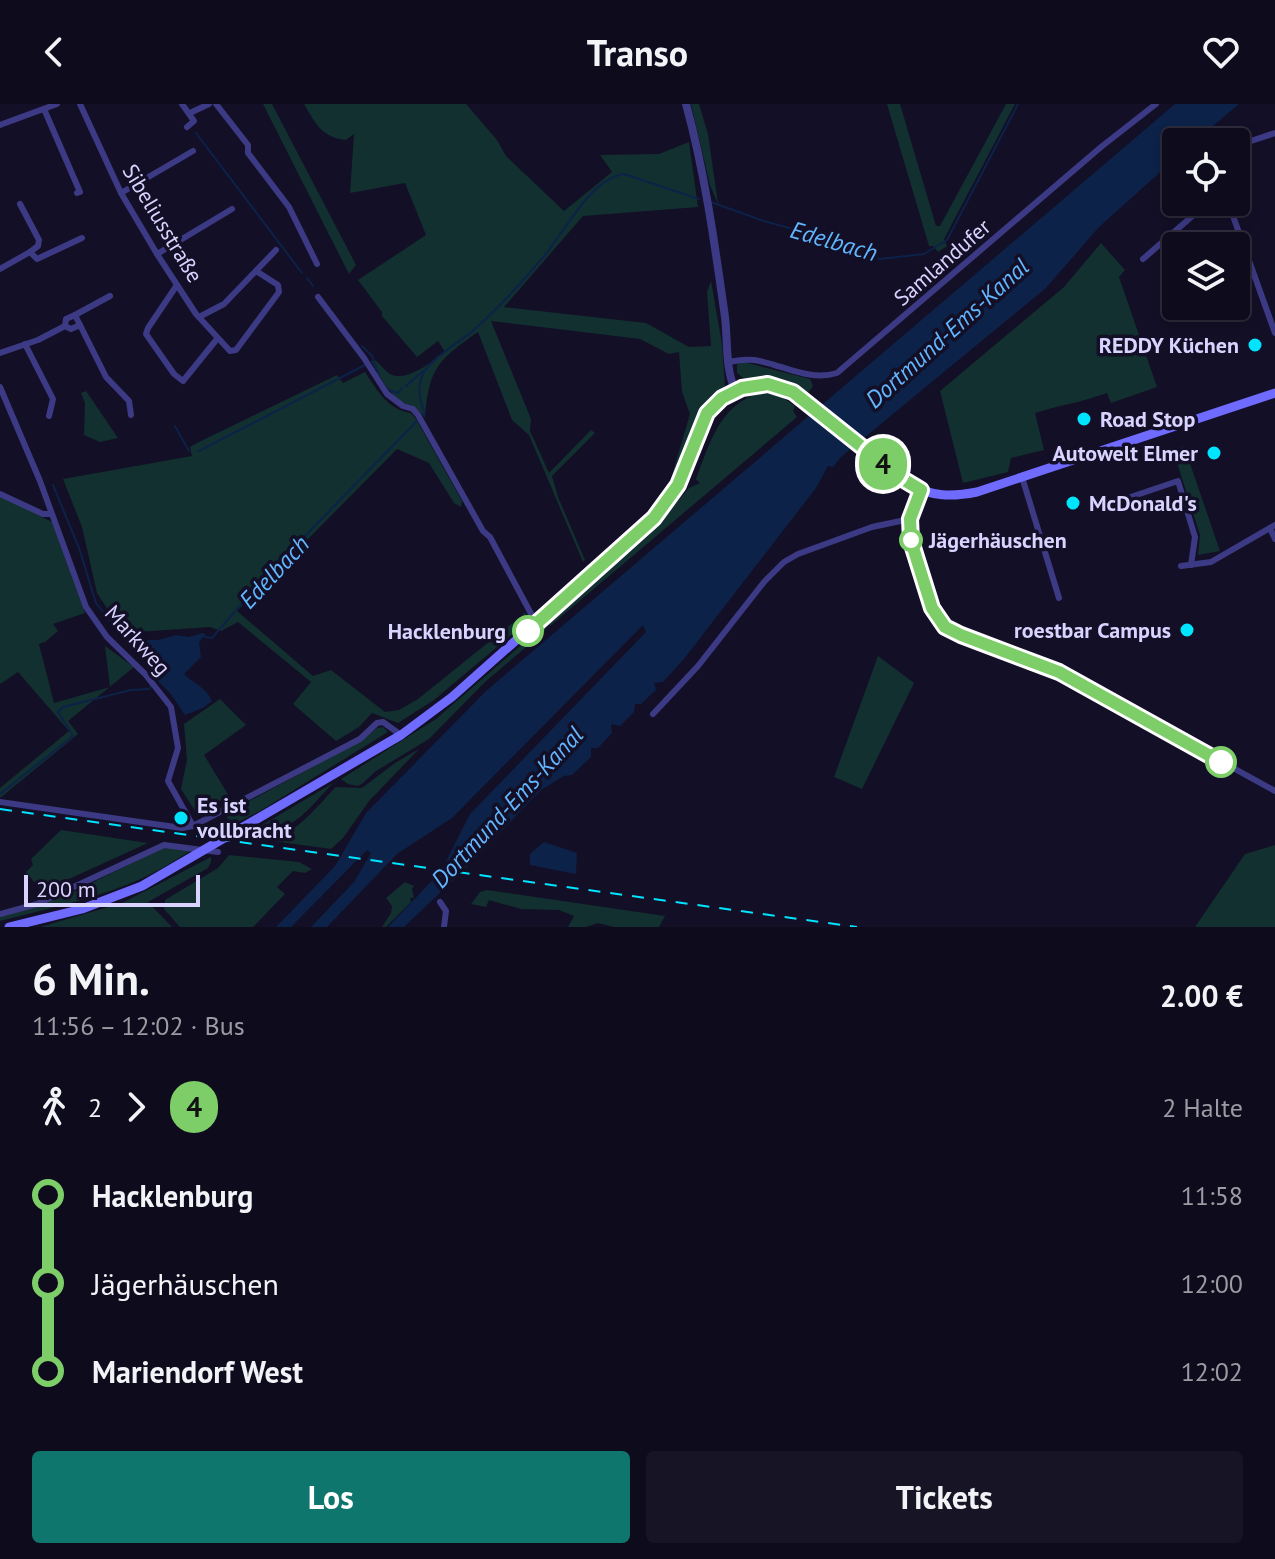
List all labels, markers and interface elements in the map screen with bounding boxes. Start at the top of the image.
text: Transo [587,29,688,76]
icon: back [32,30,76,74]
icon: heart [1199,30,1243,74]
map controls [1162,128,1250,320]
button: locate [1162,128,1250,216]
street label: Sibeliusstraße [117,159,209,287]
street label: Samlandufer [888,212,996,312]
water label: Edelbach [787,214,881,268]
button: layers [1162,232,1250,320]
water label: Dortmund-Ems-Kanal [859,251,1036,415]
place label: REDDY Küchen [1099,331,1239,359]
marker: REDDY Küchen [1246,336,1264,354]
place label: Road Stop [1100,405,1195,433]
marker: Road Stop [1075,410,1093,428]
line badge: 4 [857,438,909,490]
place label: Autowelt Elmer [1053,439,1198,467]
marker: Autowelt Elmer [1205,444,1223,462]
text: 4 [875,445,891,482]
place label: McDonald's [1089,489,1197,517]
marker: McDonald's [1064,494,1082,512]
place label: Jägerhäuschen [928,526,1067,554]
water label: Edelbach [232,529,316,615]
marker: Jägerhäuschen [900,529,922,551]
street label: Markweg [99,599,177,681]
marker: Hacklenburg [513,616,543,646]
place label: roestbar Campus [1014,616,1171,644]
place label: Hacklenburg [388,617,506,645]
marker: roestbar Campus [1178,621,1196,639]
water label: Dortmund-Ems-Kanal [424,719,590,894]
unlabelled marker [1206,747,1236,777]
place label: Es ist vollbracht [196,791,292,844]
marker: Es ist vollbracht [172,809,190,827]
scale bar [24,871,200,907]
text: 200 m [36,875,96,903]
text: 6 Min. [32,950,150,1007]
text: 2.00 € [1160,976,1243,1015]
text: 11:56 – 12:02 · Bus [32,1009,245,1042]
icon: walk [32,1085,76,1129]
icon: forward [114,1085,158,1129]
text: 4 [186,1088,202,1125]
text: 2 [88,1091,102,1124]
text: 2 Halte [1162,1091,1243,1124]
text: Hacklenburg [92,1176,253,1215]
text: 11:58 [1181,1179,1243,1212]
text: Jägerhäuschen [92,1264,279,1303]
text: 12:00 [1181,1267,1243,1300]
text: Mariendorf West [92,1352,303,1391]
text: 12:02 [1181,1355,1243,1388]
button: Los [32,1451,630,1543]
button: Tickets [646,1451,1243,1543]

